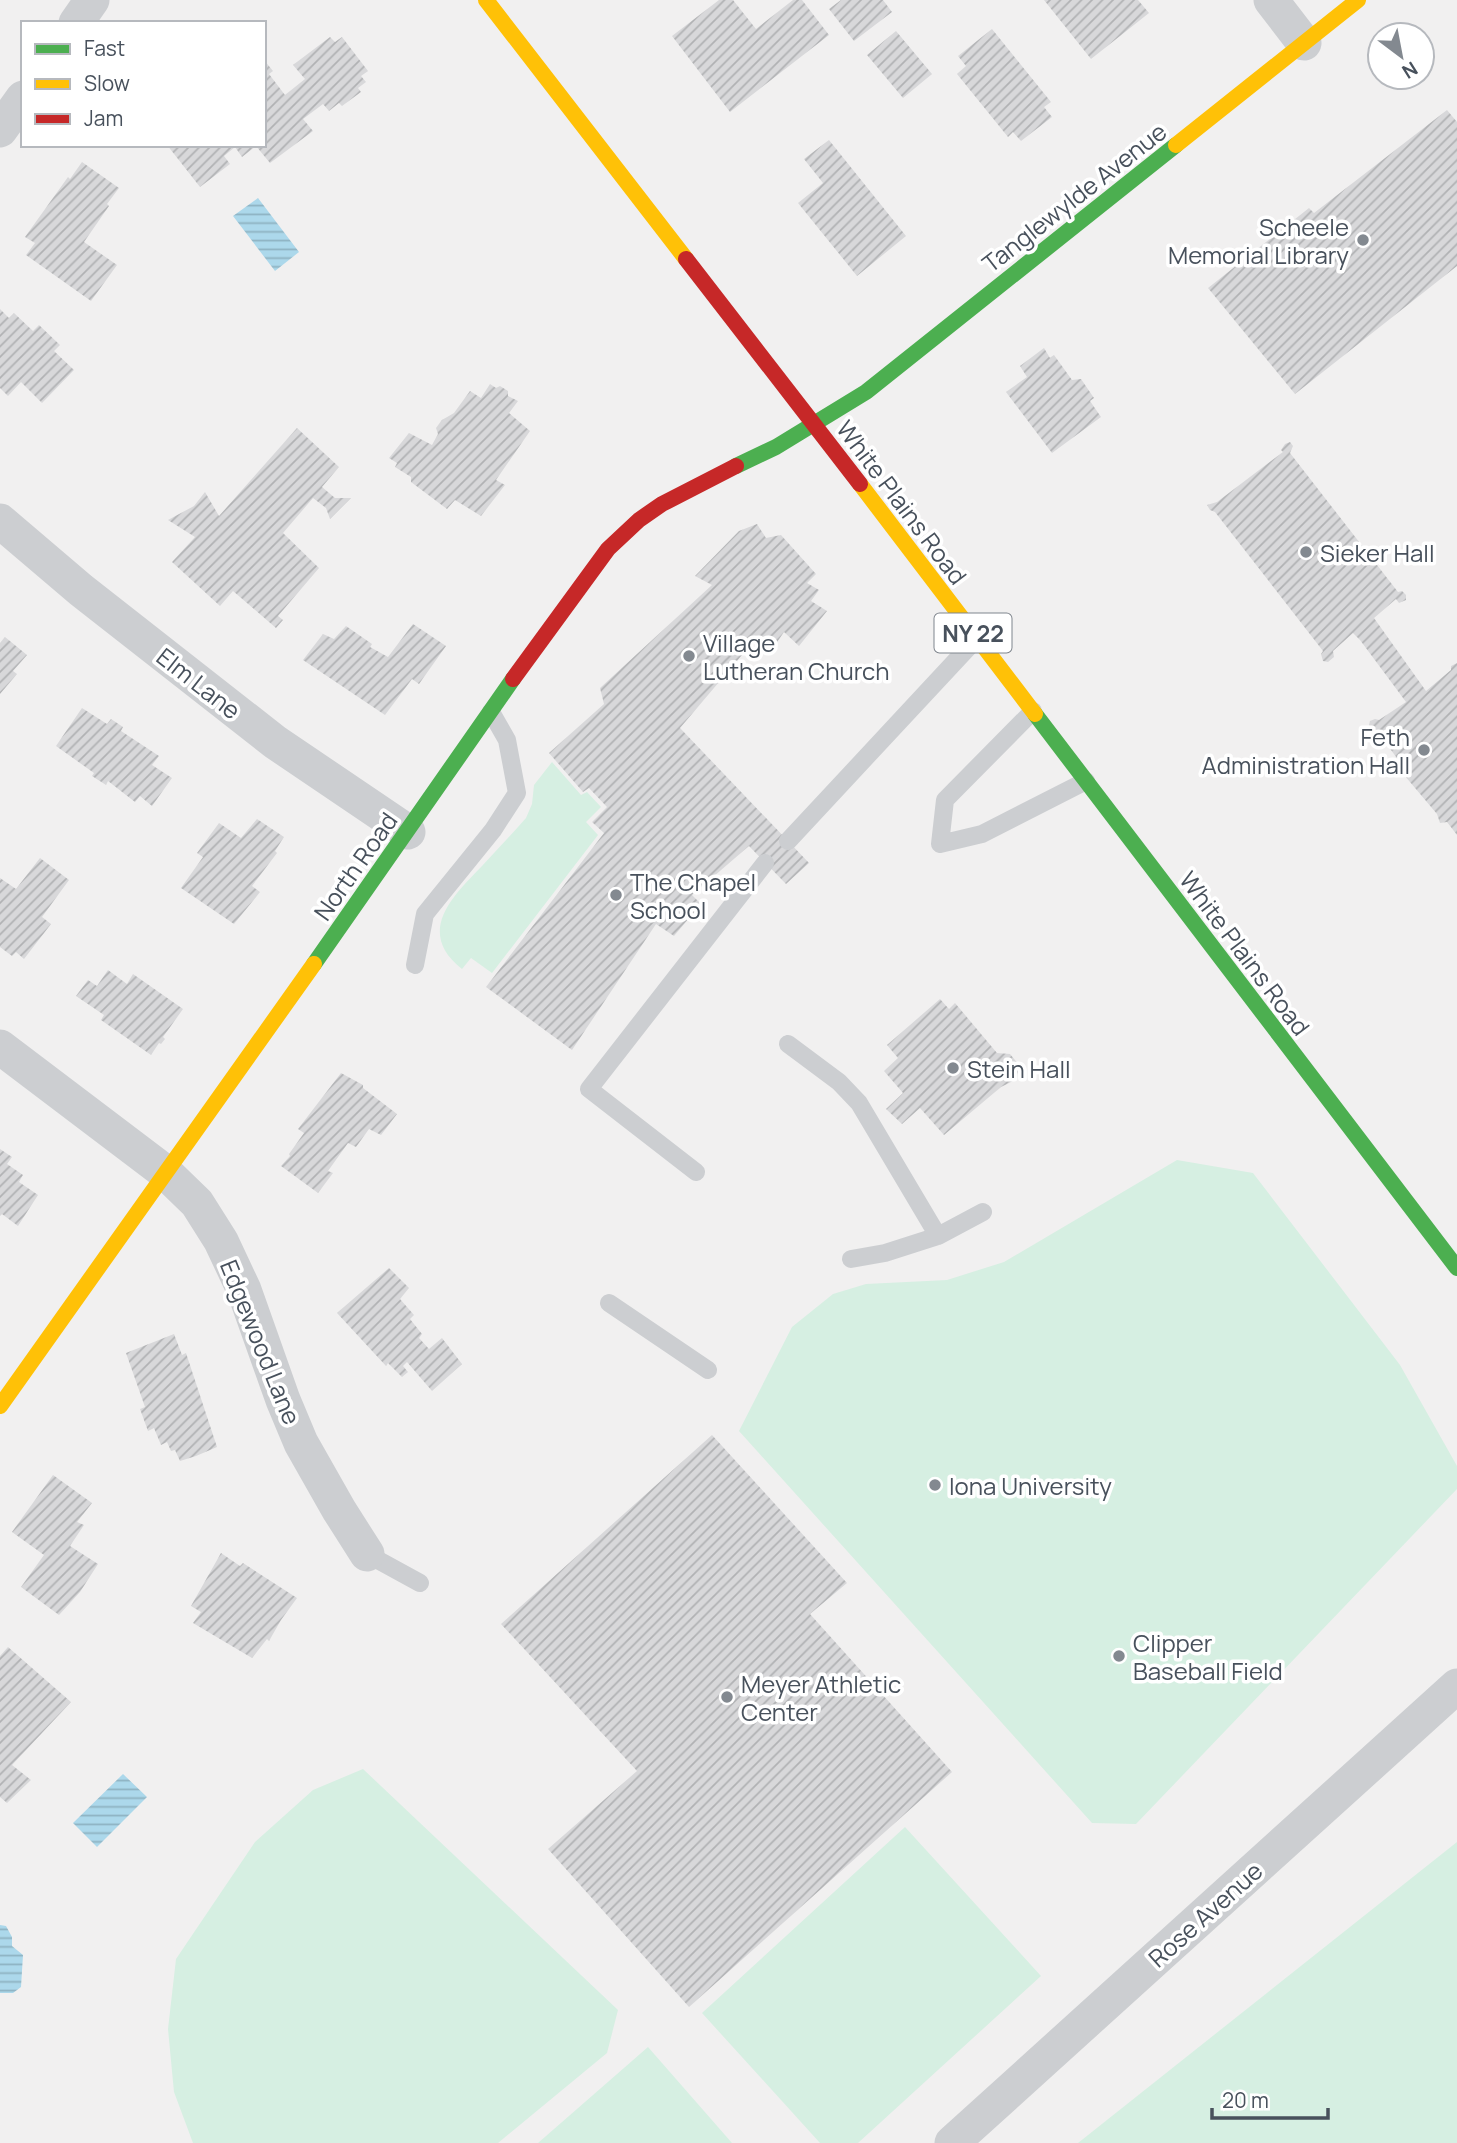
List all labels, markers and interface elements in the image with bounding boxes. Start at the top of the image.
legend [21,21,266,147]
north arrow [1366,21,1436,91]
text: Fast [84,34,125,62]
text: N [1397,56,1423,85]
text: Slow [84,69,130,97]
text: Jam [84,104,123,132]
street label: Tanglewylde Avenue [975,115,1173,279]
place label: Scheele Memorial Library [1168,210,1349,271]
marker: Scheele Memorial Library [1355,232,1371,248]
street label: White Plains Road [829,413,975,591]
place label: Sieker Hall [1320,536,1435,569]
marker: Sieker Hall [1298,544,1314,560]
road number: NY 22 [934,614,1012,652]
place label: Village Lutheran Church [703,626,890,687]
street label: Elm Lane [150,640,248,726]
marker: Village Lutheran Church [681,648,697,664]
place label: Feth Administration Hall [1202,720,1410,781]
marker: Feth Administration Hall [1416,742,1432,758]
street label: North Road [306,805,404,927]
street label: White Plains Road [1172,864,1318,1042]
place label: The Chapel School [630,865,756,926]
marker: The Chapel School [608,887,624,903]
place label: Stein Hall [967,1052,1071,1085]
marker: Stein Hall [945,1060,961,1076]
street label: Edgewood Lane [213,1255,309,1429]
place label: Iona University [949,1469,1112,1502]
marker: Iona University [927,1477,943,1493]
place label: Clipper Baseball Field [1133,1626,1283,1687]
marker: Clipper Baseball Field [1111,1648,1127,1664]
place label: Meyer Athletic Center [741,1667,901,1728]
marker: Meyer Athletic Center [719,1689,735,1705]
street label: Rose Avenue [1141,1854,1269,1974]
scale bar [1212,2076,1328,2120]
text: 20 m [1222,2086,1269,2114]

